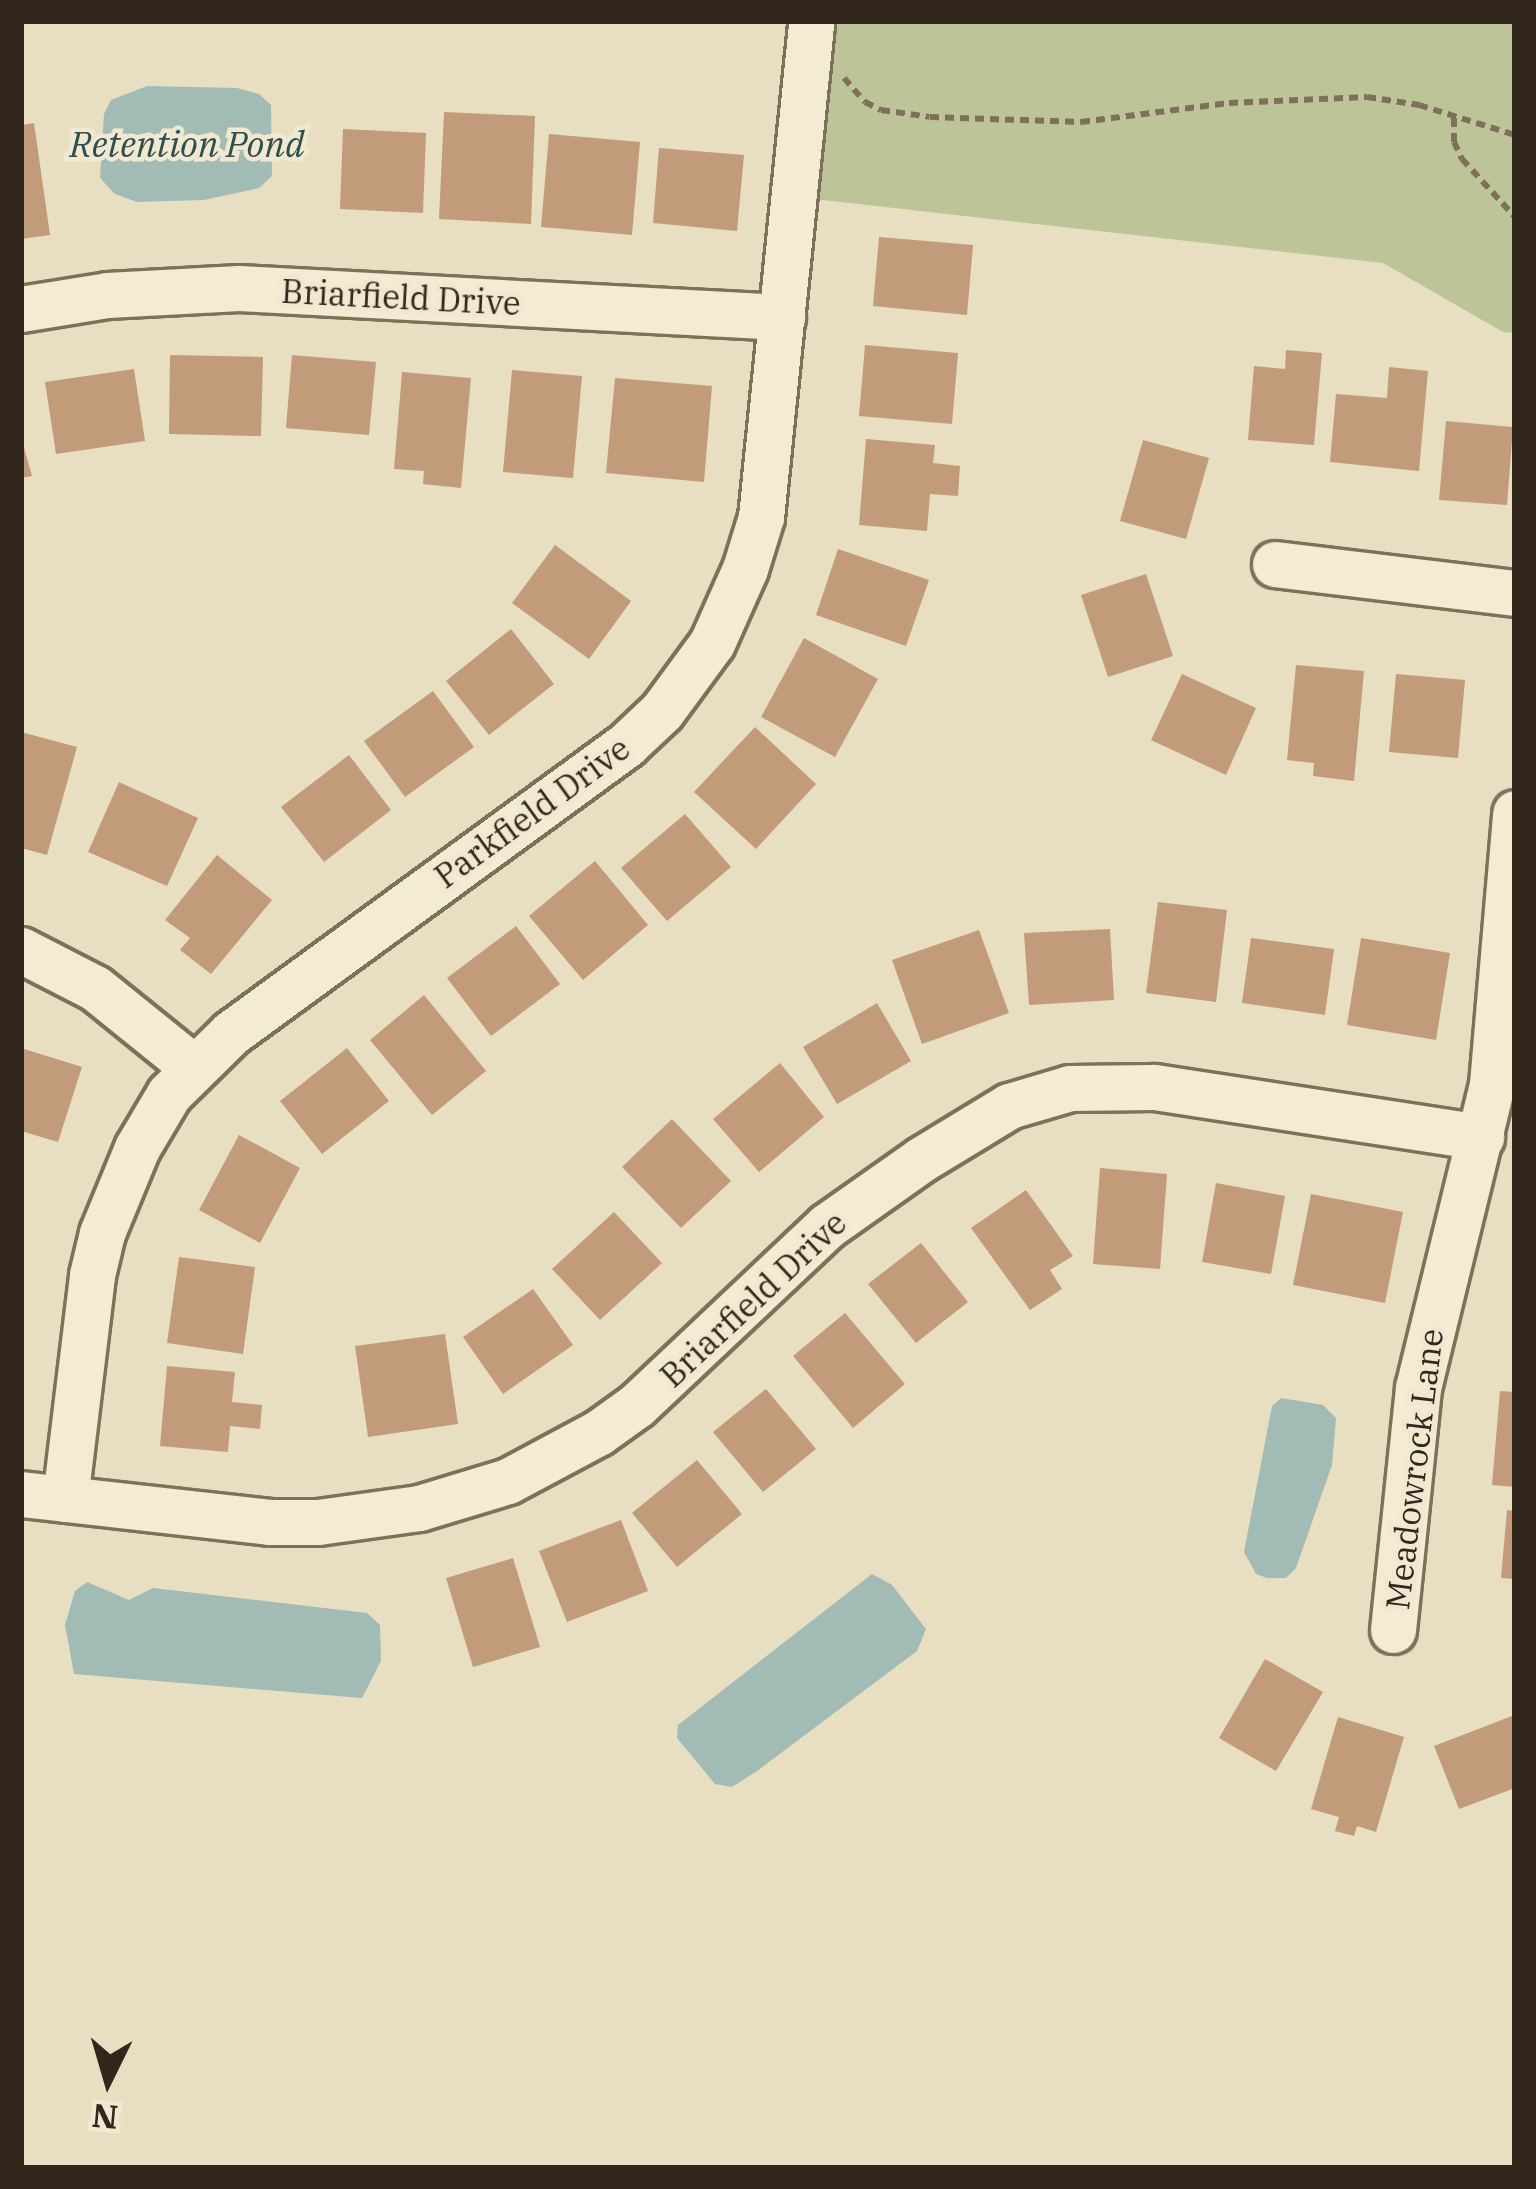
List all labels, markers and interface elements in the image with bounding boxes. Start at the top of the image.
water label: Retention Pond [70,122,304,166]
street label: Briarfield Drive [280,271,522,323]
street label: Parkfield Drive [427,728,637,896]
street label: Briarfield Drive [652,1203,854,1395]
street label: Meadowrock Lane [1377,1326,1451,1612]
north arrow [48,2021,168,2141]
text: N [90,2095,120,2140]

